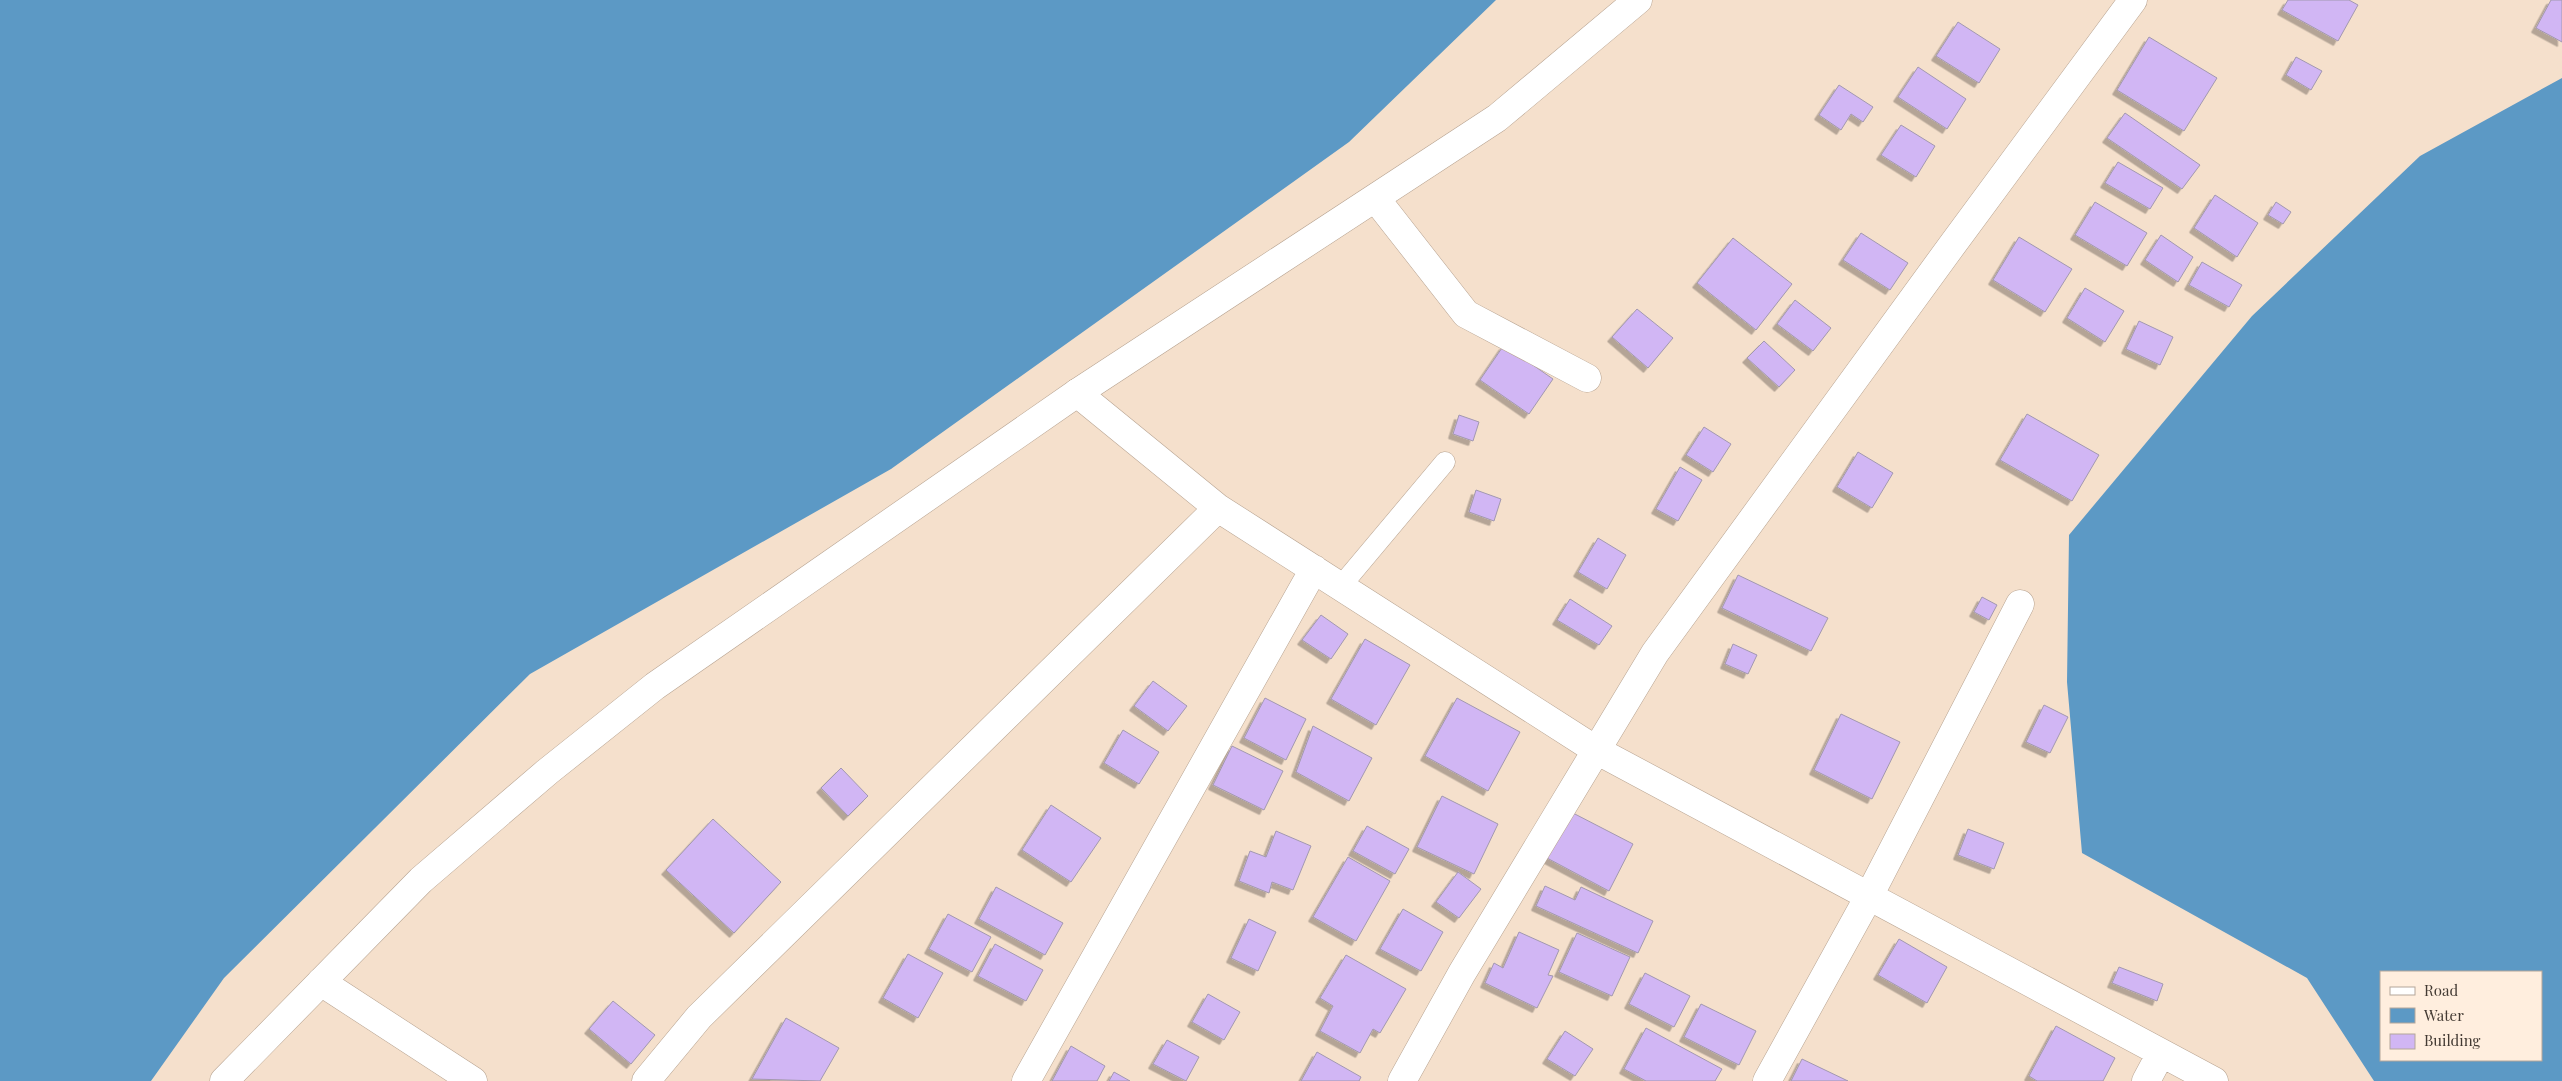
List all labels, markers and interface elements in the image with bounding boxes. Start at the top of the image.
legend [2380,971,2542,1061]
text: Road [2424,980,2458,1000]
text: Water [2423,1005,2464,1025]
text: Building [2424,1030,2481,1050]

